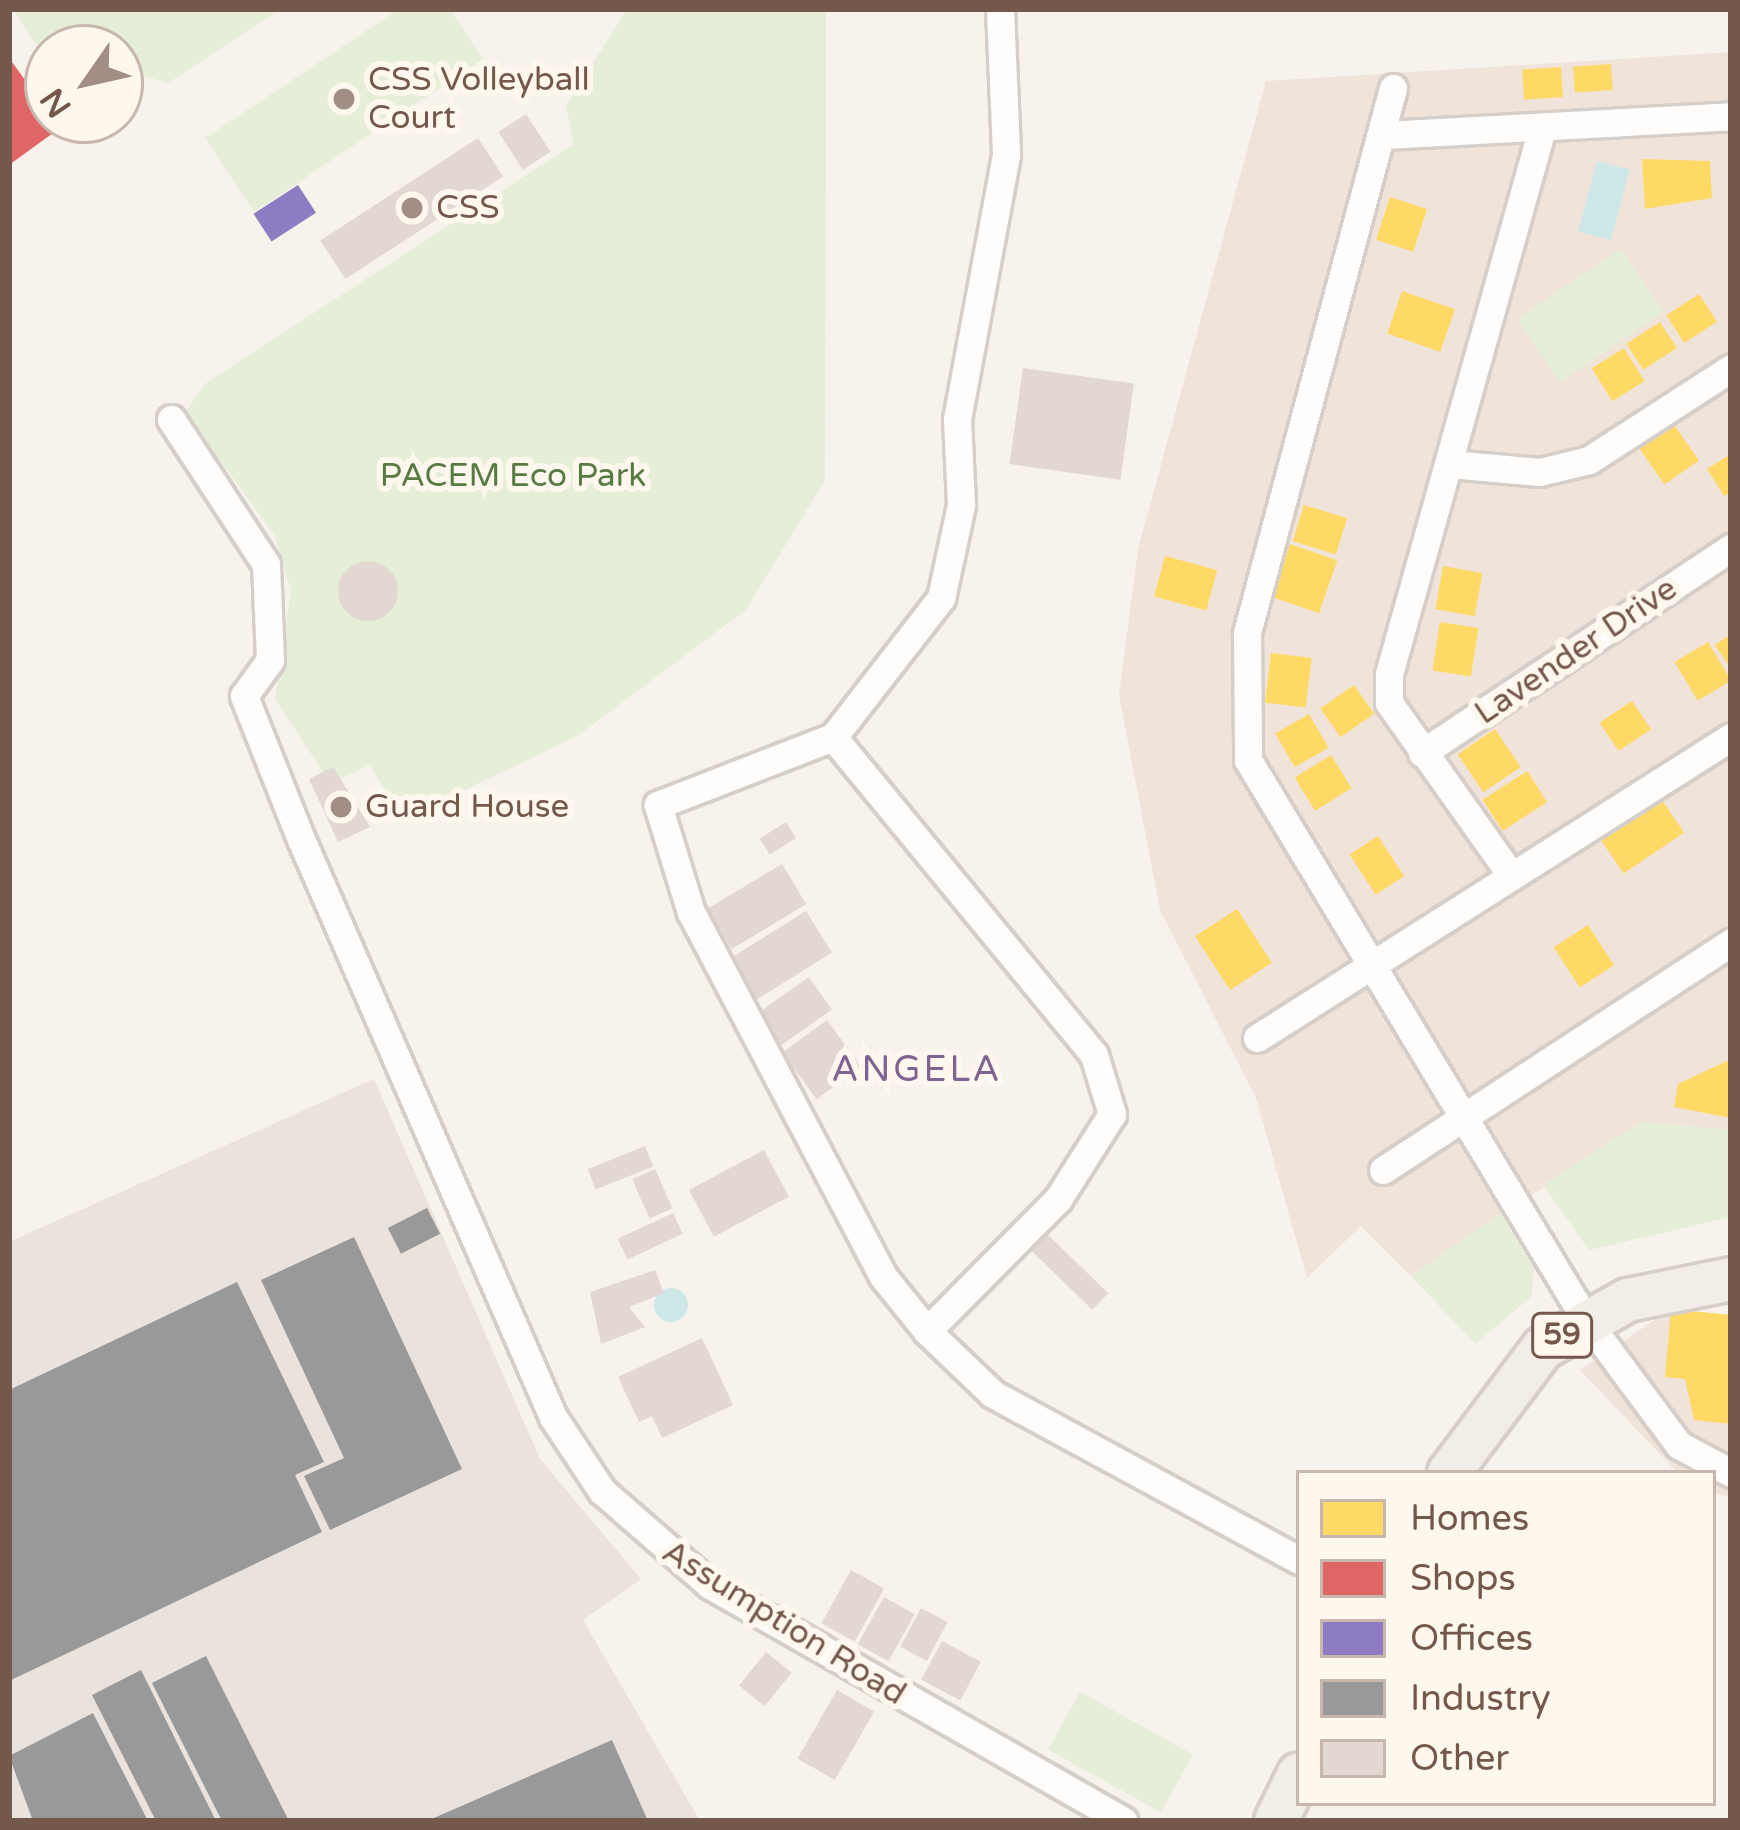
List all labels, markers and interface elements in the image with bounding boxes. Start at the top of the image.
north arrow [24,24,144,144]
place label: CSS Volleyball Court [368,60,590,138]
text: N [33,81,80,125]
marker: CSS Volleyball Court [331,86,357,112]
place label: CSS [436,188,500,228]
marker: CSS [399,195,425,221]
park label: PACEM Eco Park [380,456,646,496]
street label: Lavender Drive [1467,569,1685,733]
place label: Guard House [365,787,569,827]
marker: Guard House [328,794,354,820]
district label: ANGELA [832,1048,1002,1092]
road number: 59 [1529,1311,1595,1359]
legend [1296,1470,1716,1806]
text: Homes [1410,1497,1529,1540]
street label: Assumption Road [655,1532,913,1714]
text: Shops [1410,1557,1516,1600]
text: Offices [1410,1617,1533,1660]
text: Industry [1410,1677,1550,1720]
text: Other [1410,1737,1509,1780]

